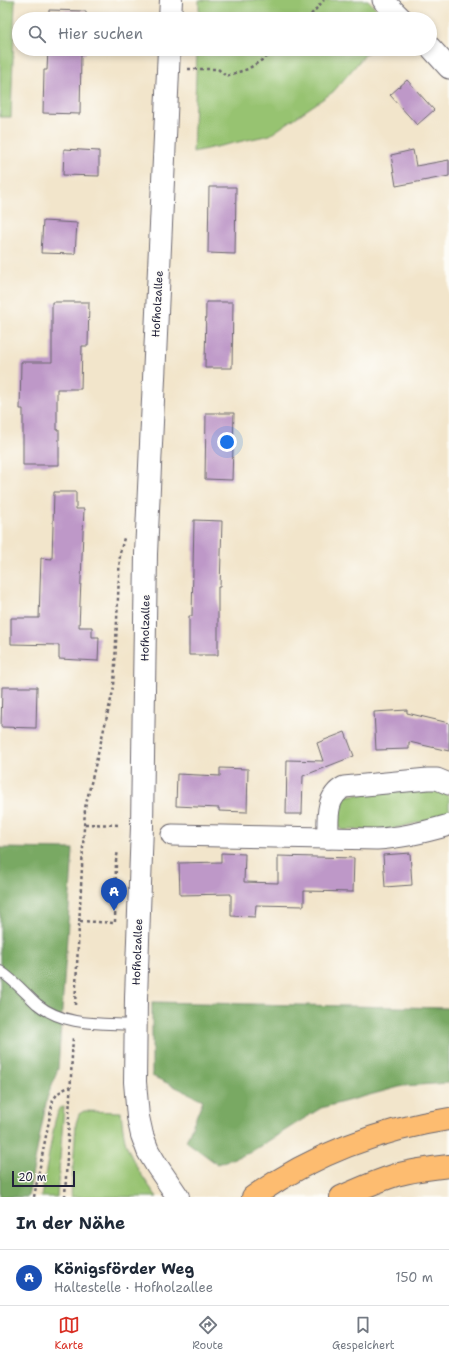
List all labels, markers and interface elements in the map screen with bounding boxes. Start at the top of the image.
search box [12,12,437,56]
icon: search [26,23,48,45]
text: Hier suchen [58,24,143,44]
street label: Hofholzallee [148,270,167,338]
your location [217,432,237,452]
street label: Hofholzallee [137,594,154,662]
pin: A [101,878,127,911]
street label: Hofholzallee [129,918,146,986]
scale bar [12,1169,75,1188]
text: 20 m [18,1170,46,1185]
text: In der Nähe [16,1212,125,1234]
text: Königsförder Weg [54,1259,194,1279]
text: A [24,1269,34,1286]
text: 150 m [395,1269,433,1286]
text: Haltestelle · Hofholzallee [54,1279,213,1296]
tab: Karte [54,1314,83,1353]
tab: Route [192,1314,223,1353]
tab: Gespeichert [332,1314,395,1353]

